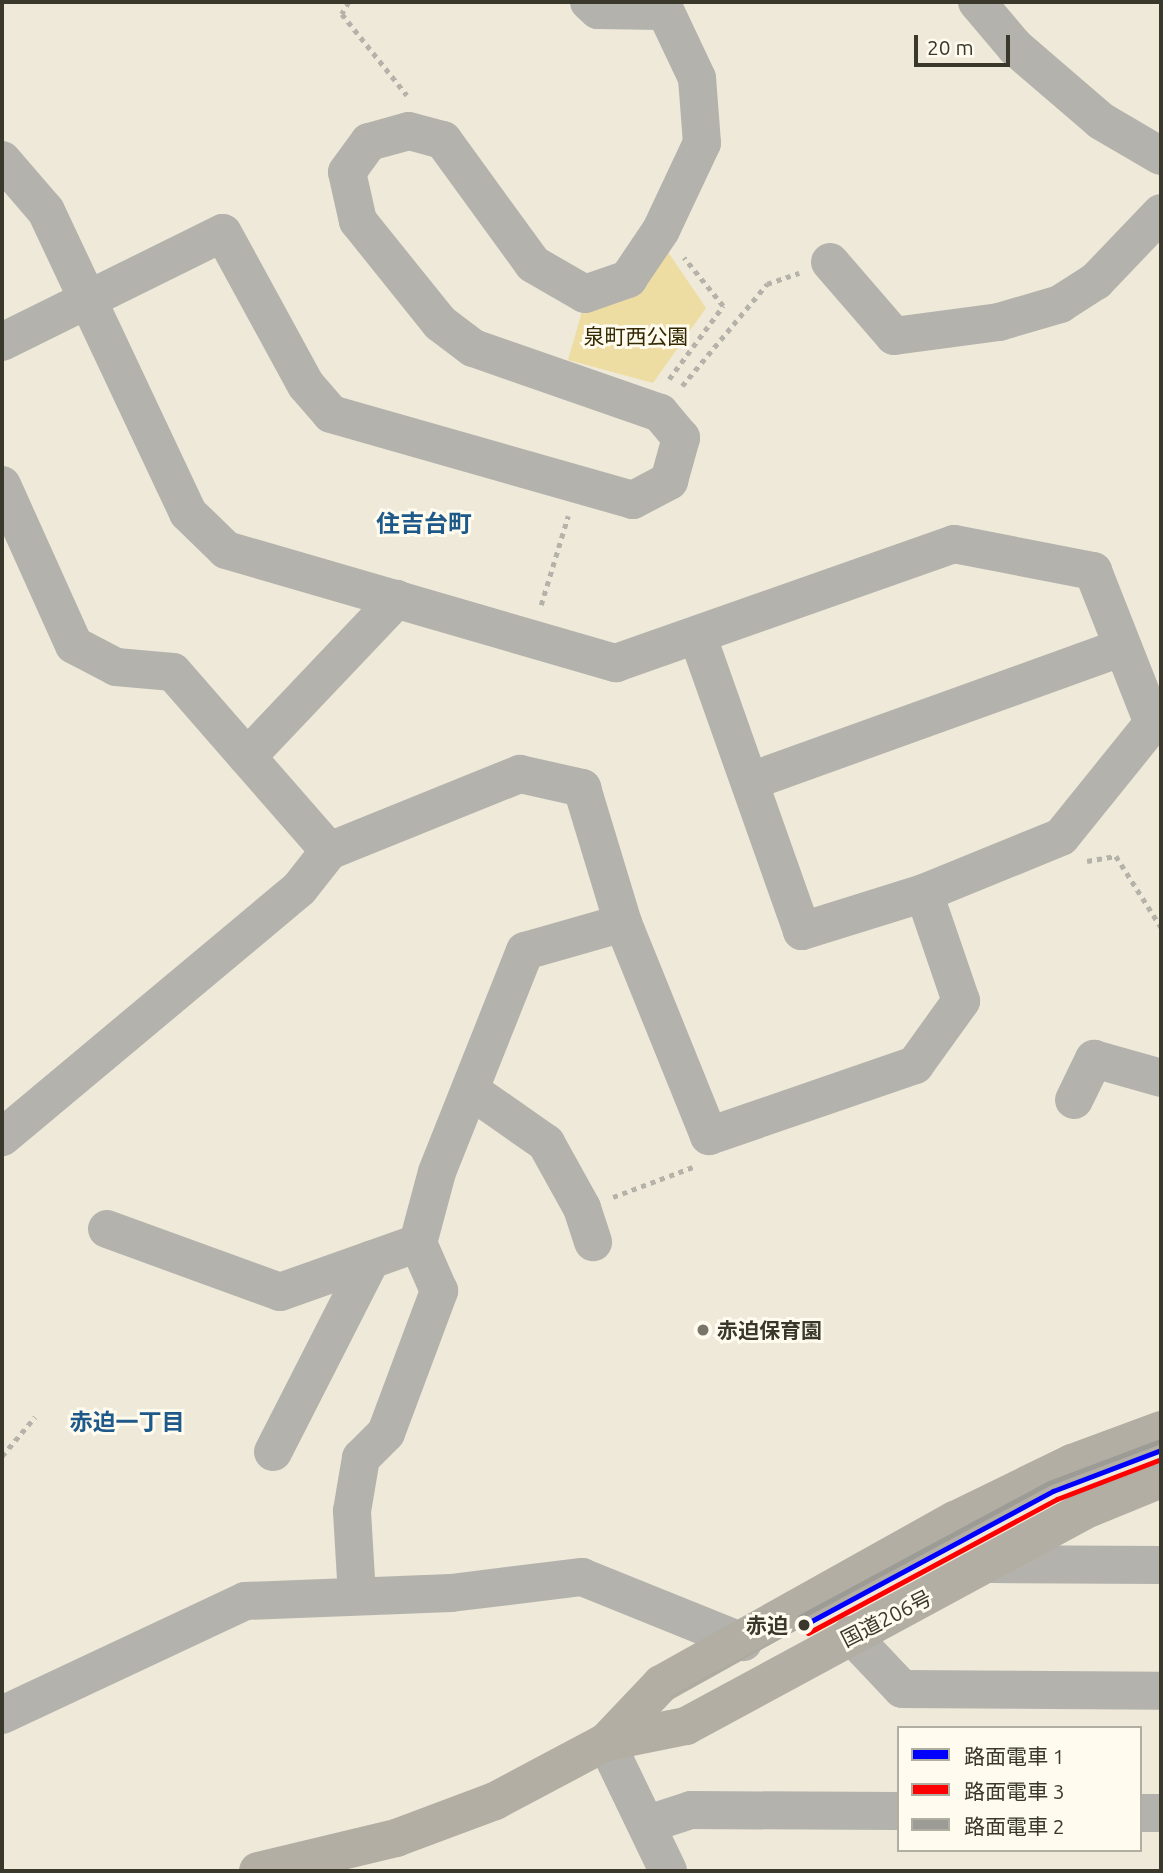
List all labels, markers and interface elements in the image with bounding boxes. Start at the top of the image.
scale bar [918,21,1014,65]
text: 20 m [927,35,974,59]
park label: 泉町西公園 [584,323,688,349]
district label: 住吉台町 [376,510,472,538]
place label: 赤迫保育園 [717,1317,822,1343]
marker: 赤迫保育園 [695,1322,711,1338]
district label: 赤迫一丁目 [70,1408,184,1436]
street label: 国道206号 [836,1584,936,1652]
place label: 赤迫 [746,1612,788,1638]
marker: 赤迫 [794,1615,814,1635]
legend [897,1726,1142,1852]
text: 路面電車 1 [964,1744,1065,1768]
text: 路面電車 3 [964,1779,1065,1803]
text: 路面電車 2 [964,1814,1065,1838]

